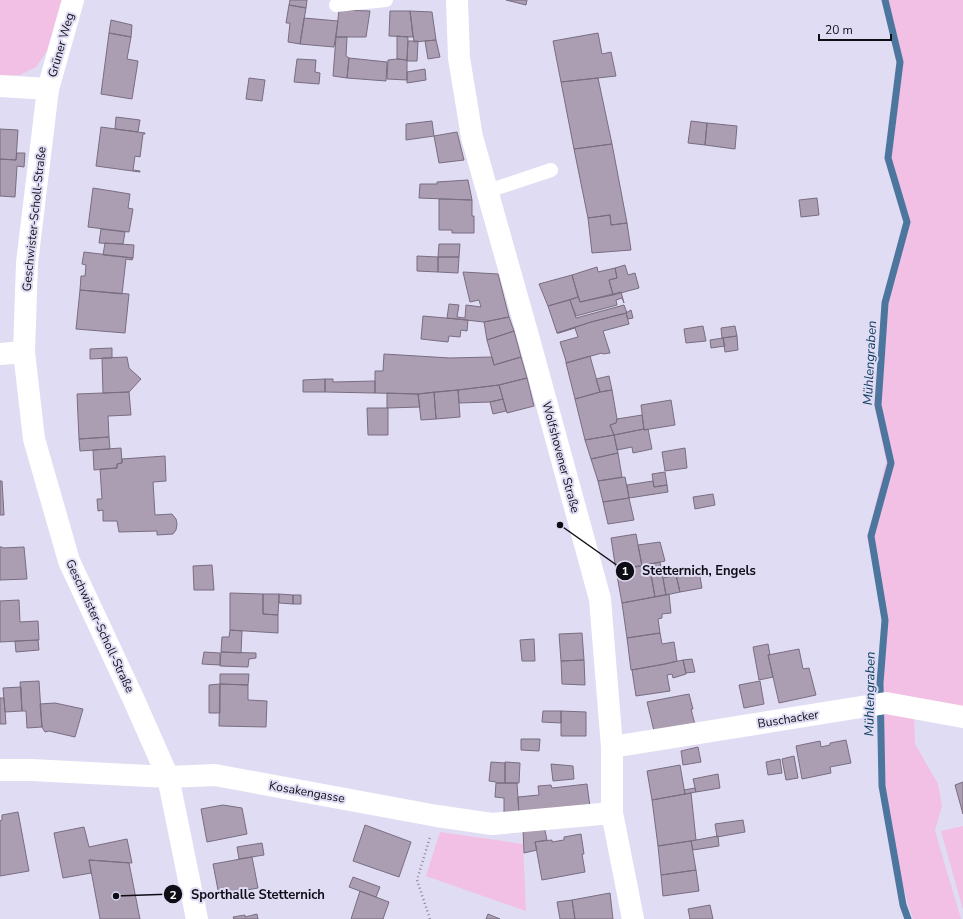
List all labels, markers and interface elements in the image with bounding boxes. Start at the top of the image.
street label: Grüner Weg [44,11,78,79]
scale bar [819,16,891,42]
text: 20 m [825,22,853,38]
street label: Geschwister-Scholl-Straße [18,146,50,292]
water label: Mühlengraben [859,320,881,406]
street label: Wolfshovener Straße [538,400,584,514]
street label: Geschwister-Scholl-Straße [62,557,138,695]
callout: Stetternich, Engels [615,558,764,583]
text: Stetternich, Engels [642,562,756,580]
text: 1 [621,563,629,579]
water label: Mühlengraben [860,651,880,737]
street label: Buschacker [756,706,820,732]
street label: Kosakengasse [268,777,346,807]
callout: Sporthalle Stetternich [163,882,333,907]
text: Sporthalle Stetternich [191,886,325,904]
text: 2 [169,887,177,903]

